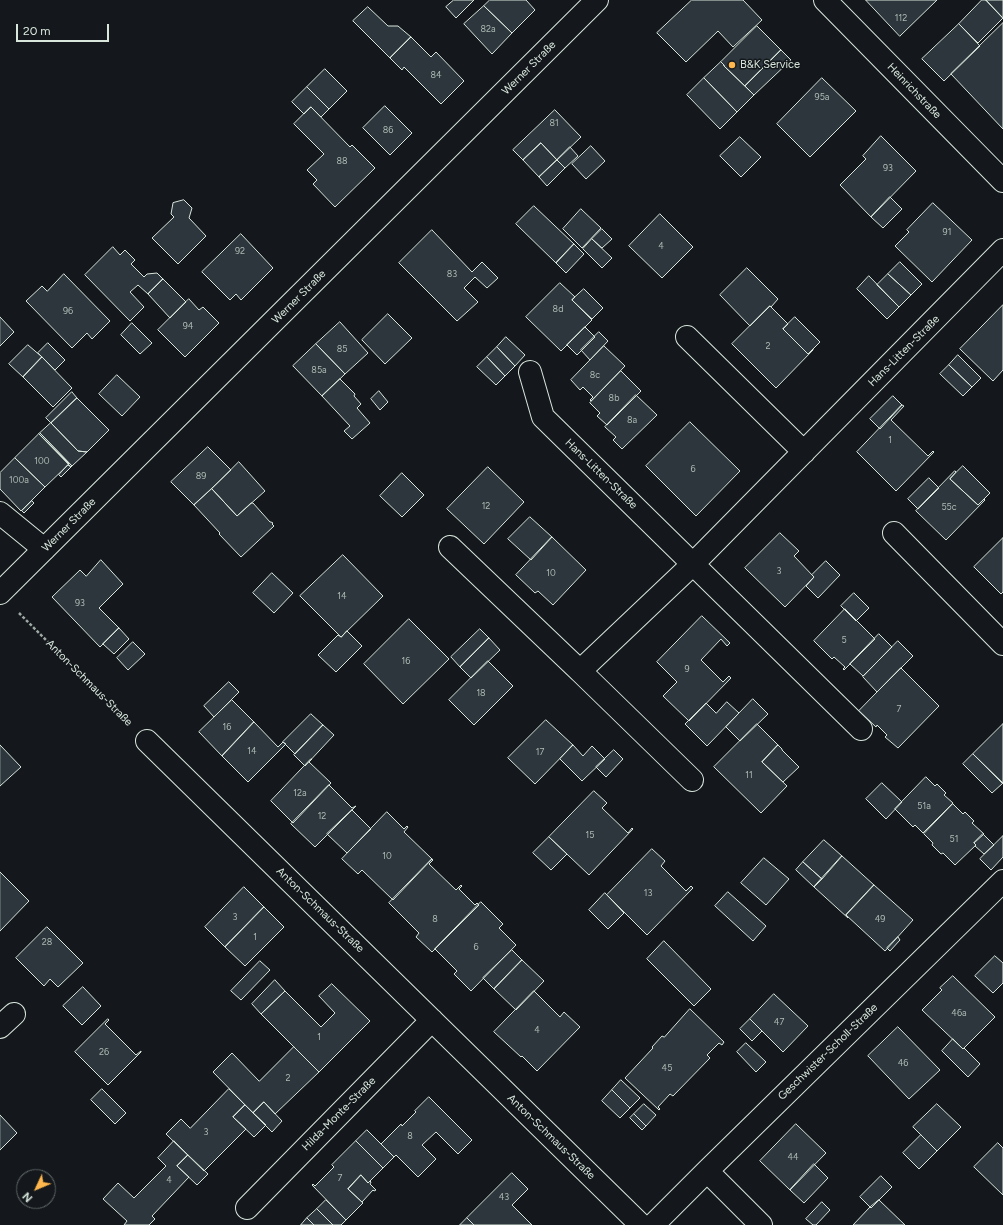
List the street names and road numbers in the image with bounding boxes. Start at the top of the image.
street label: Werner Straße [499,38,559,98]
street label: Heinrichstraße [884,60,944,122]
street label: Werner Straße [269,267,329,327]
street label: Hans-Litten-Straße [866,313,942,389]
street label: Hans-Litten-Straße [562,436,640,512]
street label: Werner Straße [39,495,99,555]
street label: Anton-Schmaus-Straße [43,637,135,729]
street label: Anton-Schmaus-Straße [273,865,367,955]
street label: Geschwister-Scholl-Straße [775,1001,881,1103]
street label: Hilda-Monte-Straße [299,1074,379,1154]
street label: Anton-Schmaus-Straße [504,1092,598,1182]

